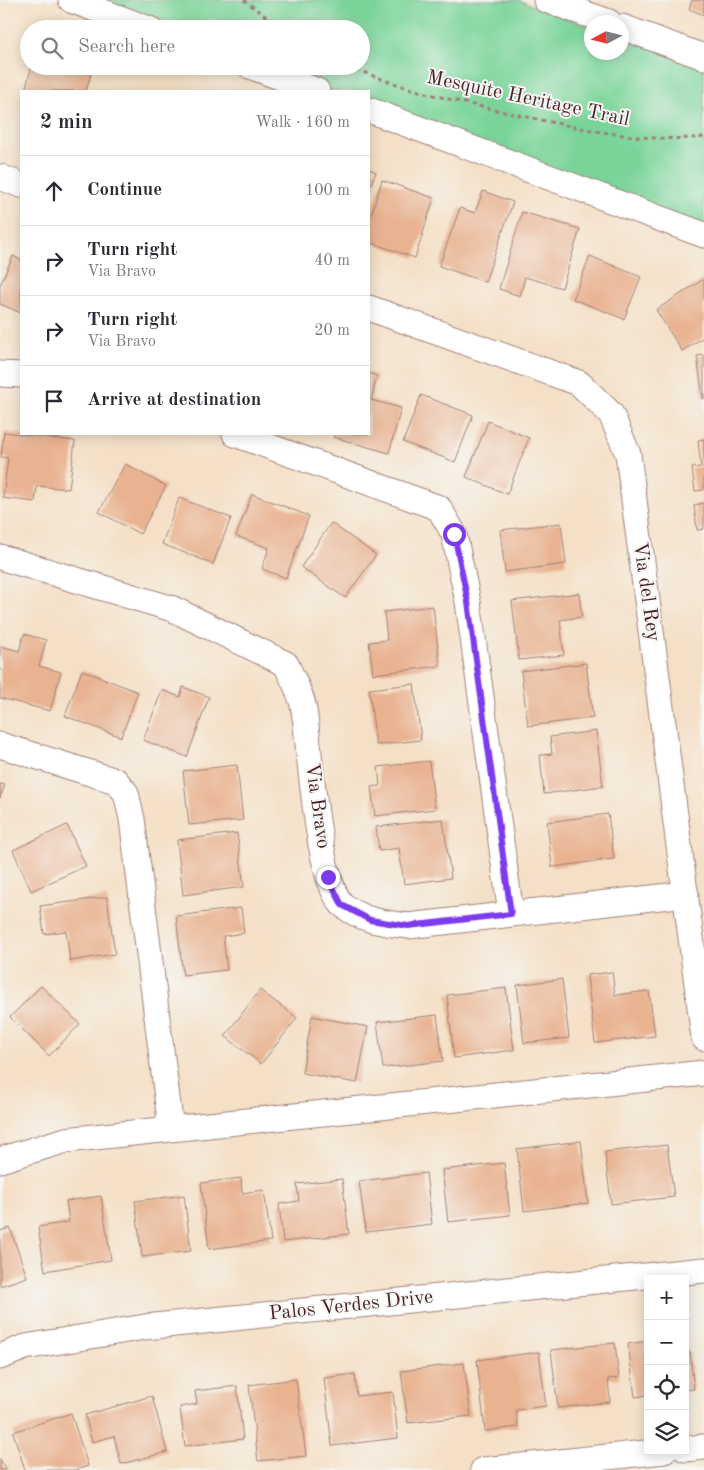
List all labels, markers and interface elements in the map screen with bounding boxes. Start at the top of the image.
north arrow [584,15,629,60]
search box [20,20,370,75]
icon: search [38,34,66,62]
text: Search here [78,38,175,57]
street label: Mesquite Heritage Trail [425,68,631,130]
text: 2 min [40,112,93,133]
text: Walk · 160 m [255,115,350,131]
icon: ahead [40,177,68,205]
text: Continue [87,181,162,200]
text: 100 m [305,183,350,199]
text: Turn right [87,241,177,260]
icon: right [40,247,68,275]
text: 40 m [314,253,350,269]
text: Via Bravo [87,264,156,280]
text: Turn right [87,311,177,330]
icon: right [40,317,68,345]
text: 20 m [314,323,350,339]
text: Via Bravo [87,334,156,350]
icon: arrive [40,387,68,415]
text: Arrive at destination [87,391,261,410]
route start [443,523,466,546]
street label: Via del Rey [629,541,663,643]
street label: Via Bravo [301,762,333,850]
route end [317,866,340,889]
map controls [644,1275,689,1455]
button: + [644,1275,689,1320]
street label: Palos Verdes Drive [268,1287,434,1325]
button: − [644,1320,689,1365]
button: locate [644,1365,689,1410]
button: layers [644,1410,689,1455]

